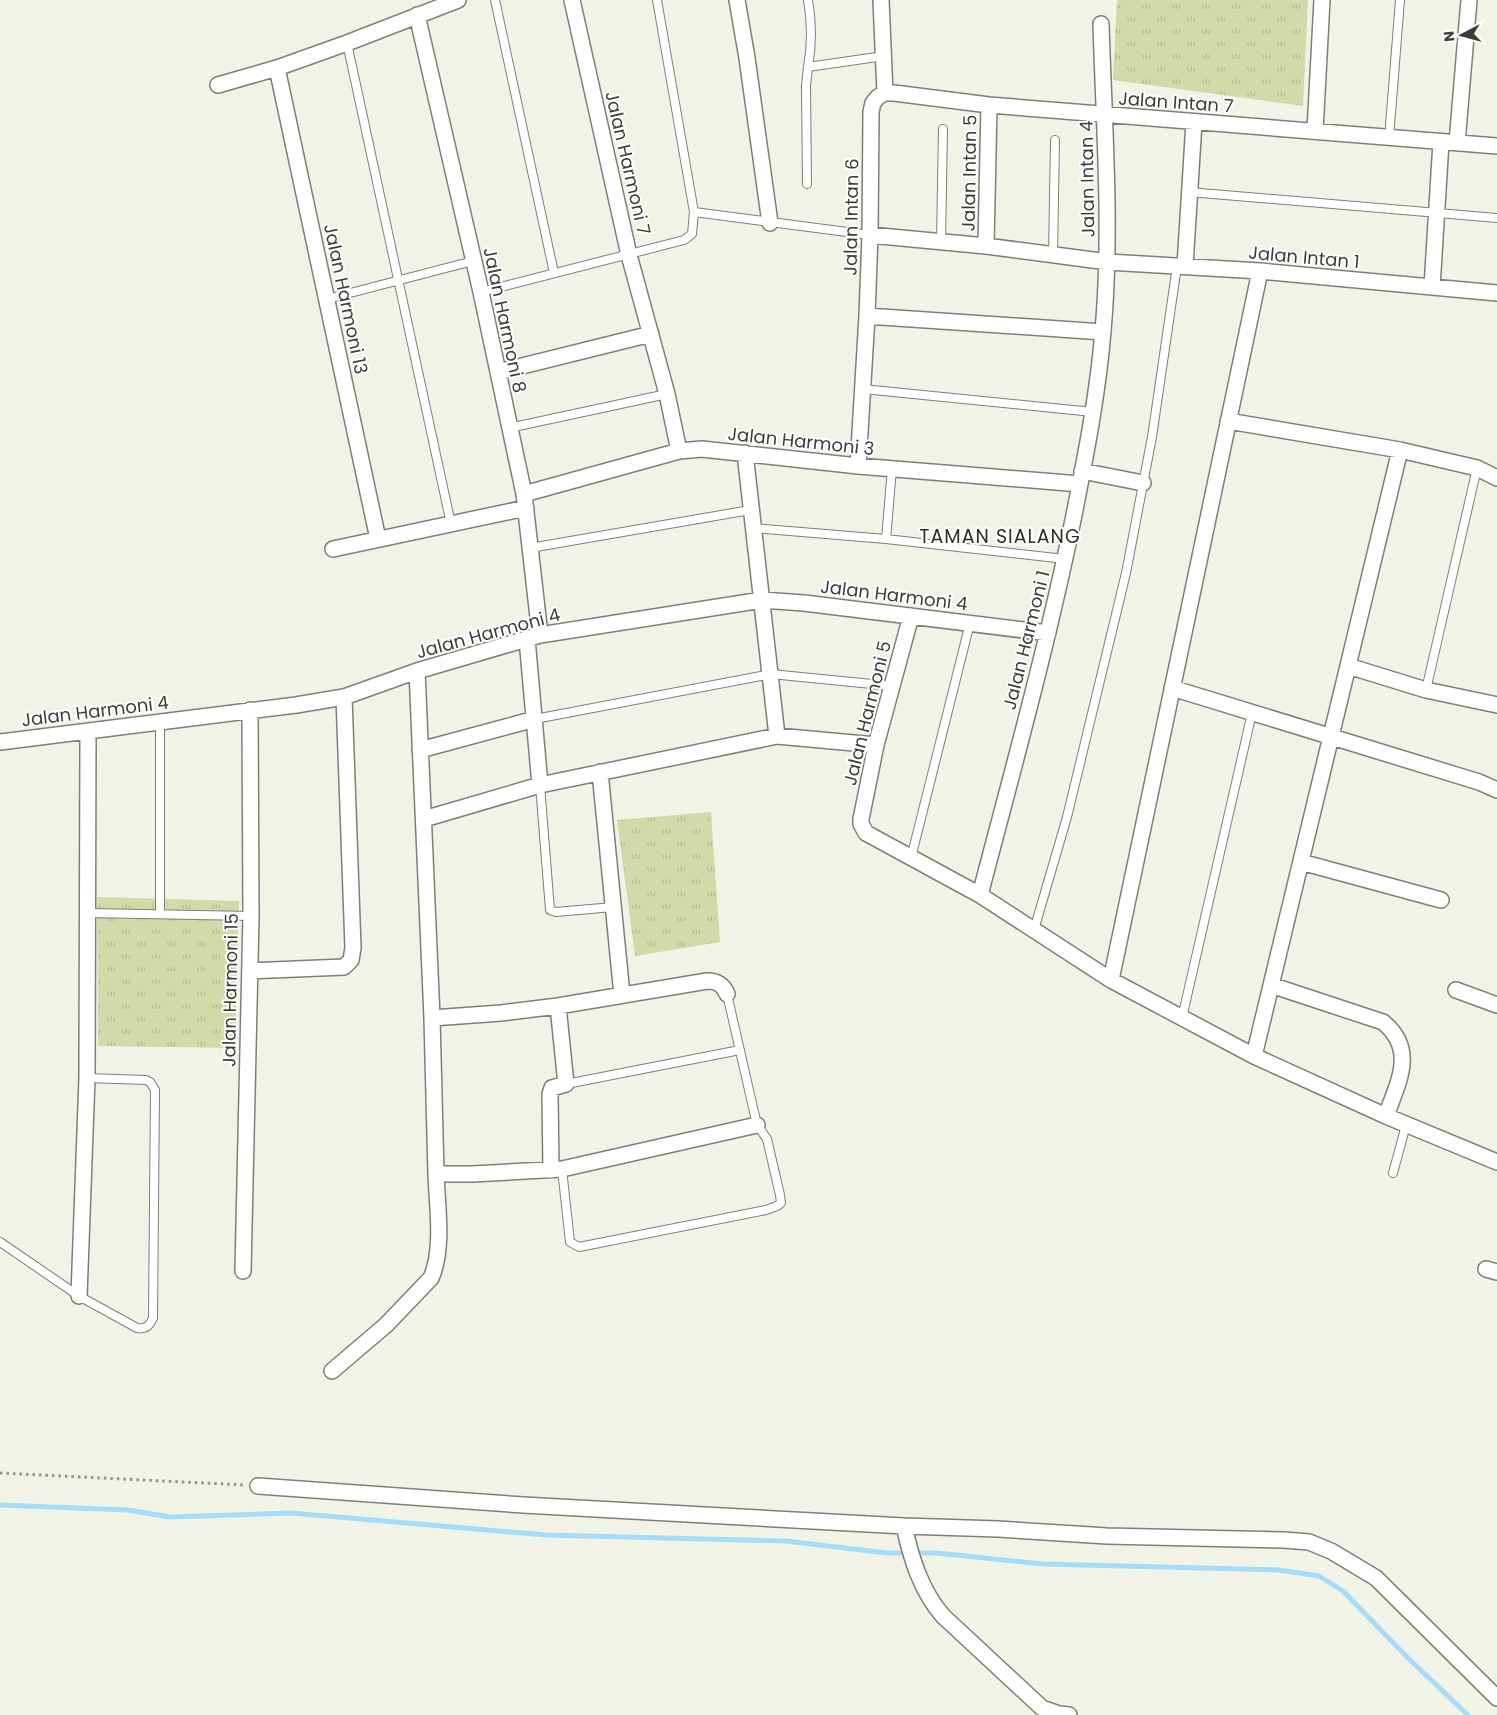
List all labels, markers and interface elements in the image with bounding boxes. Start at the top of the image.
north arrow [1437,10,1487,60]
text: N [1439,30,1460,43]
street label: Jalan Intan 7 [1118,86,1235,119]
street label: Jalan Harmoni 7 [599,89,657,237]
street label: Jalan Intan 5 [955,114,983,232]
street label: Jalan Intan 4 [1073,120,1101,238]
street label: Jalan Intan 6 [837,158,865,276]
street label: Jalan Harmoni 13 [318,221,374,377]
street label: Jalan Intan 1 [1247,240,1361,274]
street label: Jalan Harmoni 8 [477,245,533,395]
street label: Jalan Harmoni 3 [726,421,876,461]
district label: TAMAN SIALANG [919,523,1081,550]
street label: Jalan Harmoni 1 [997,568,1055,712]
street label: Jalan Harmoni 4 [819,574,969,616]
street label: Jalan Harmoni 4 [413,602,563,664]
street label: Jalan Harmoni 5 [837,638,897,788]
street label: Jalan Harmoni 4 [20,690,170,732]
street label: Jalan Harmoni 15 [216,913,244,1067]

